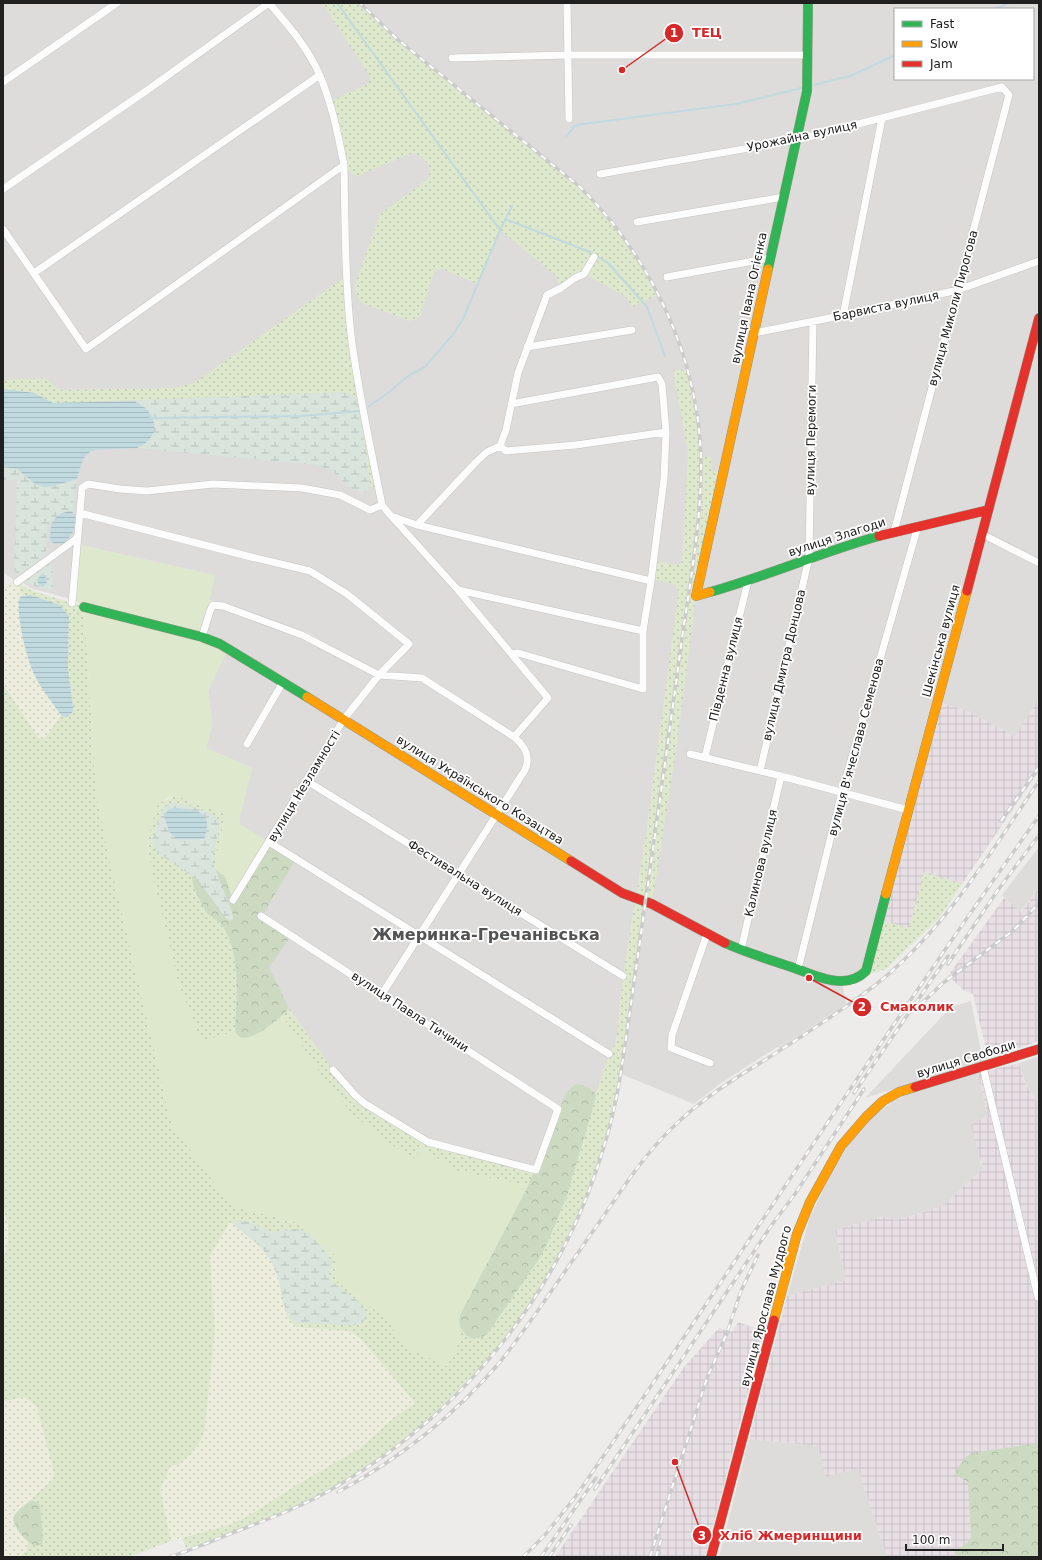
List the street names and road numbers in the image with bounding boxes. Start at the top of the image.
street label: Урожайна вулиця [746,117,858,155]
street label: вулиця Миколи Пирогова [925,229,981,387]
street label: вулиця Івана Огієнка [728,231,770,365]
street label: Барвиста вулиця [832,288,940,324]
street label: вулиця Перемоги [803,385,819,495]
street label: вулиця Злагоди [787,515,887,559]
street label: Шекінська вулиця [919,583,963,699]
street label: вулиця Дмитра Донцова [760,588,808,742]
street label: Південна вулиця [706,615,746,723]
street label: вулиця В'ячеслава Семенова [825,656,887,838]
street label: вулиця Незламності [265,728,343,844]
street label: вулиця Українського Козацтва [394,733,566,847]
street label: Калинова вулиця [742,808,780,918]
street label: Фестивальна вулиця [405,837,525,919]
street label: вулиця Павла Тичини [349,969,471,1055]
street label: вулиця Свободи [915,1037,1017,1081]
street label: вулиця Ярослава Мудрого [738,1224,794,1388]

